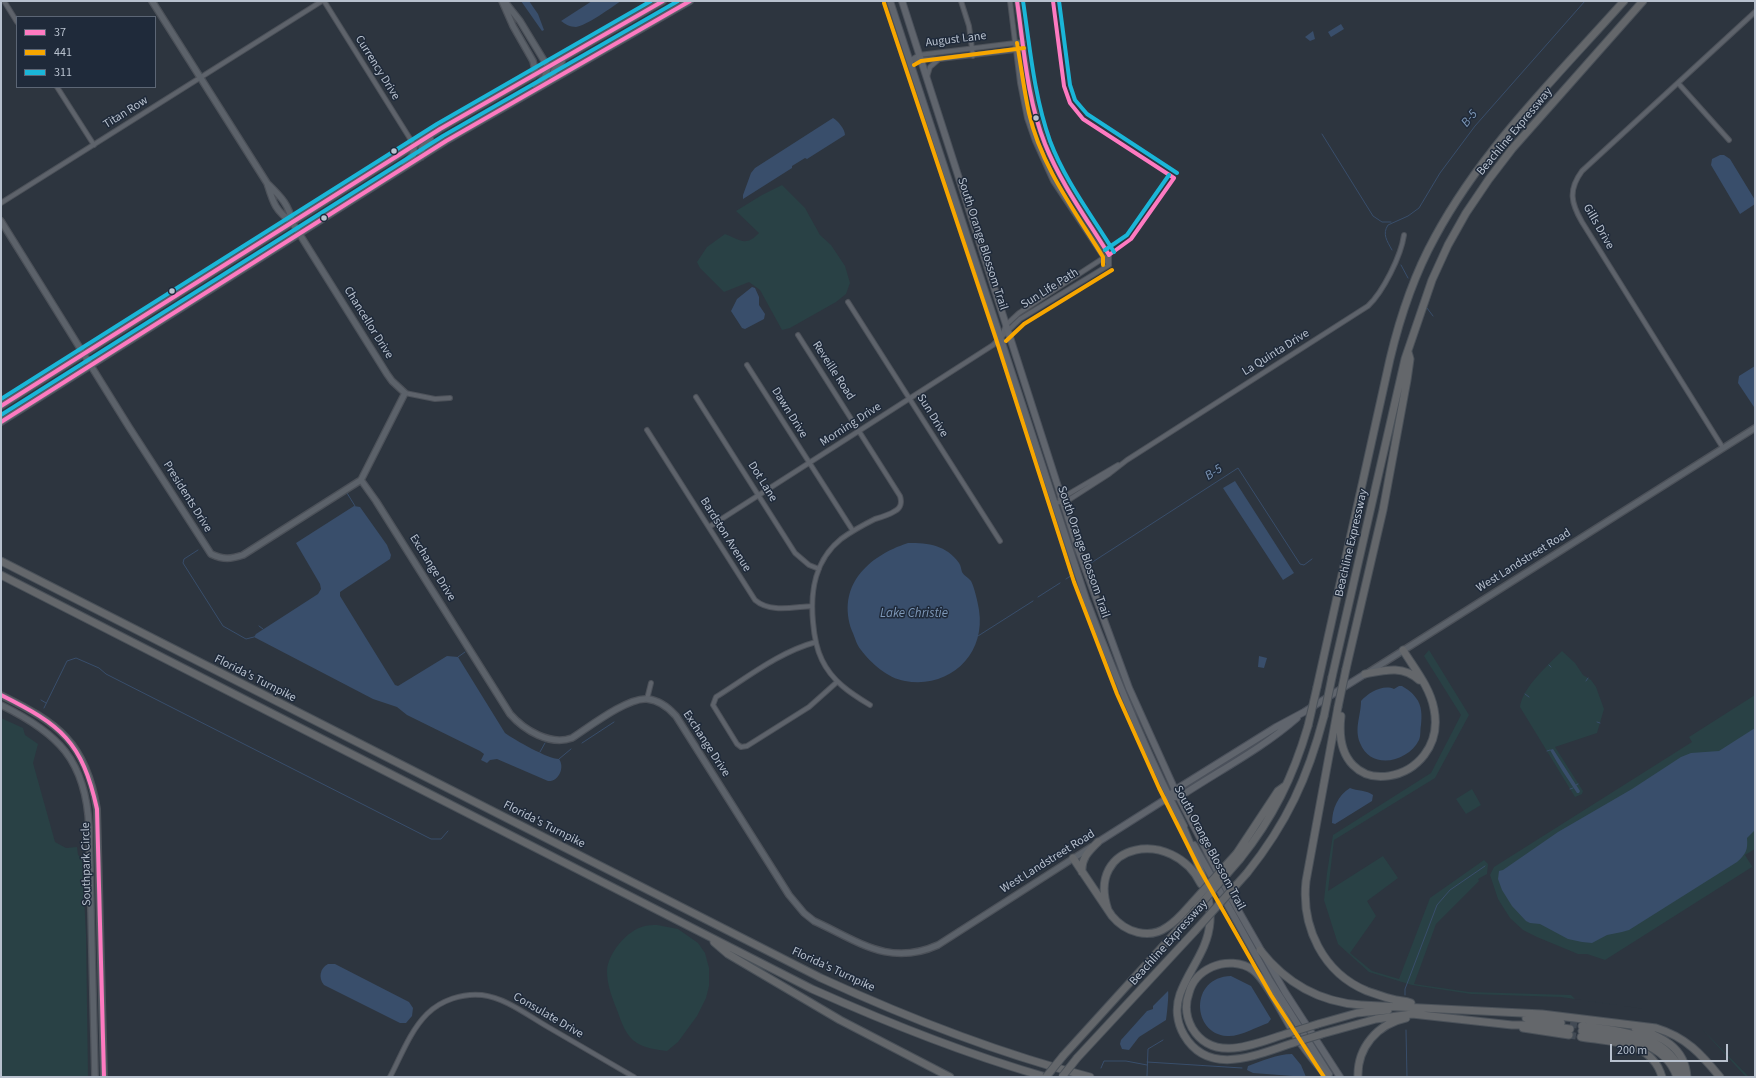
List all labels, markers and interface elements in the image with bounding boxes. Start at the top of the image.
legend [16,16,156,88]
text: 37 [54,24,66,41]
street label: August Lane [925,29,987,51]
street label: Currency Drive [351,33,403,103]
text: 441 [54,44,72,61]
text: 311 [54,64,72,81]
street label: Beachline Expressway [1474,85,1556,179]
street label: Titan Row [101,94,151,132]
water label: B-5 [1458,107,1482,131]
unlabelled marker [1031,113,1041,123]
unlabelled marker [389,146,399,156]
street label: South Orange Blossom Trail [954,176,1010,312]
street label: Gills Drive [1579,202,1617,252]
unlabelled marker [319,213,329,223]
street label: Sun Life Path [1019,266,1081,312]
street label: Chancellor Drive [340,284,396,362]
unlabelled marker [167,286,177,296]
street label: La Quinta Drive [1240,327,1312,379]
street label: Reveille Road [809,339,857,403]
street label: Dawn Drive [768,385,810,441]
street label: Sun Drive [913,392,951,440]
street label: Morning Drive [818,400,884,450]
street label: Presidents Drive [159,459,215,535]
street label: Dot Lane [744,459,780,505]
water label: B-5 [1202,462,1226,484]
street label: South Orange Blossom Trail [1054,484,1112,620]
street label: Beachline Expressway [1333,488,1371,598]
street label: Bardston Avenue [696,495,754,575]
street label: West Landstreet Road [1474,526,1574,596]
street label: Exchange Drive [406,532,458,604]
water label: Lake Christie [880,606,948,622]
street label: Florida's Turnpike [212,652,298,706]
street label: Exchange Drive [679,708,733,780]
street label: South Orange Blossom Trail [1170,784,1248,912]
street label: Florida's Turnpike [501,798,587,852]
street label: Southpark Circle [79,822,95,906]
street label: West Landstreet Road [998,827,1098,897]
street label: Beachline Expressway [1127,897,1211,989]
street label: Florida's Turnpike [789,944,877,996]
street label: Consulate Drive [510,990,586,1042]
scale bar [1612,1036,1730,1062]
text: 200 m [1617,1042,1647,1059]

